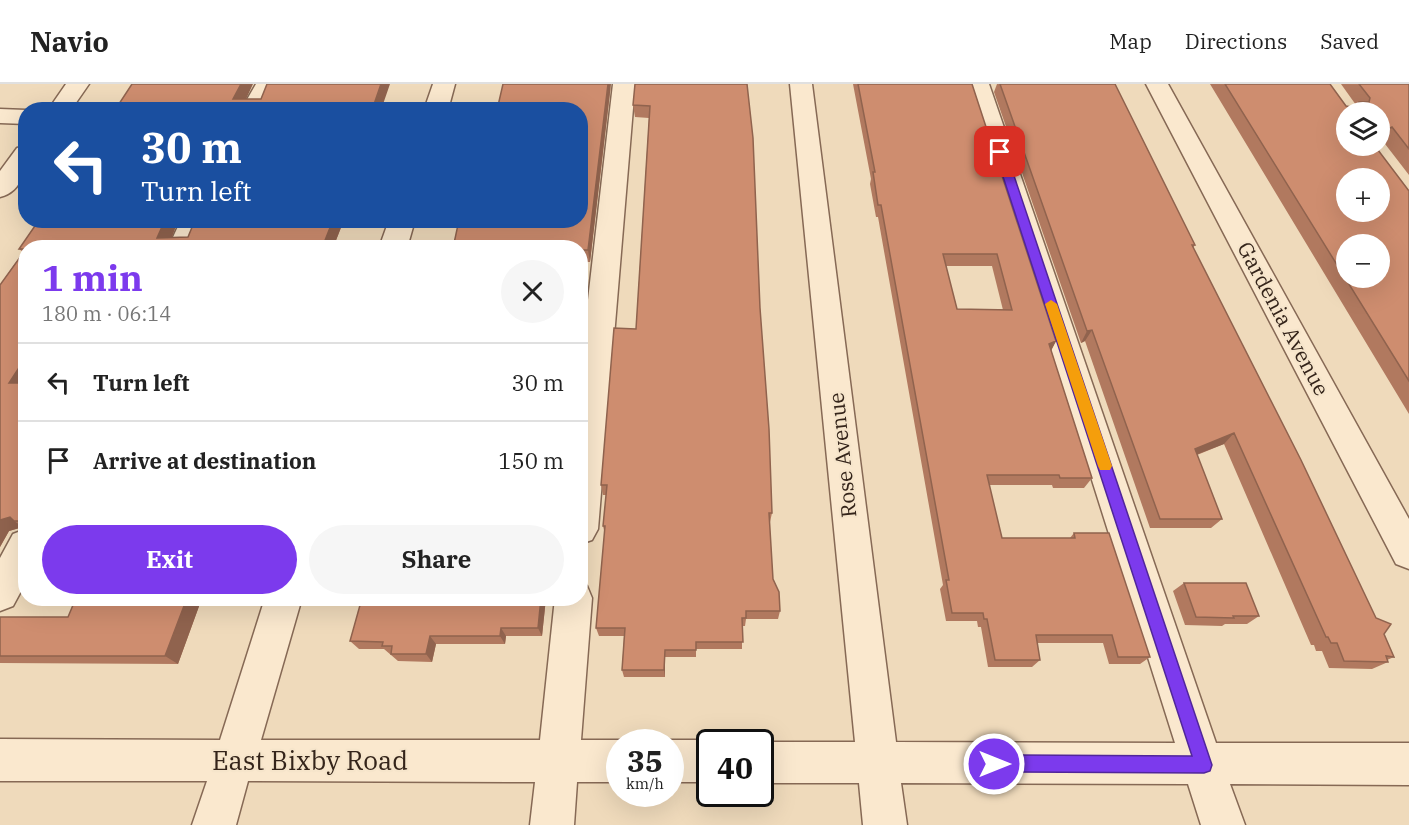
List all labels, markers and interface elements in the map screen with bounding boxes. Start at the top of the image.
text: Navio [30,23,109,60]
text: Map [1109,27,1152,55]
text: Directions [1185,27,1287,55]
text: Saved [1320,27,1379,55]
map controls [1336,102,1390,288]
button: layers [1336,102,1390,156]
text: 30 m [141,120,242,175]
icon: left [42,126,120,204]
pin [974,126,1025,177]
icon: arrive [983,135,1016,168]
button: + [1336,168,1390,222]
text: Turn left [141,173,252,208]
button: − [1336,234,1390,288]
street label: Gardenia Avenue [1232,237,1336,400]
text: 1 min [42,254,143,301]
button: close [501,260,564,323]
text: 180 m · 06:14 [42,300,171,327]
icon: left [42,366,75,399]
text: Turn left [93,368,189,397]
text: 30 m [512,368,564,397]
street label: Rose Avenue [822,391,863,519]
icon: arrive [42,444,75,477]
text: Arrive at destination [93,446,316,475]
text: 150 m [498,446,564,475]
button: Exit [42,525,297,594]
button: Share [309,525,564,594]
speed limit sign: 40 [696,729,774,807]
position arrow [962,732,1026,796]
text: 35 [627,741,663,780]
street label: East Bixby Road [212,743,408,777]
text: km/h [626,774,664,793]

